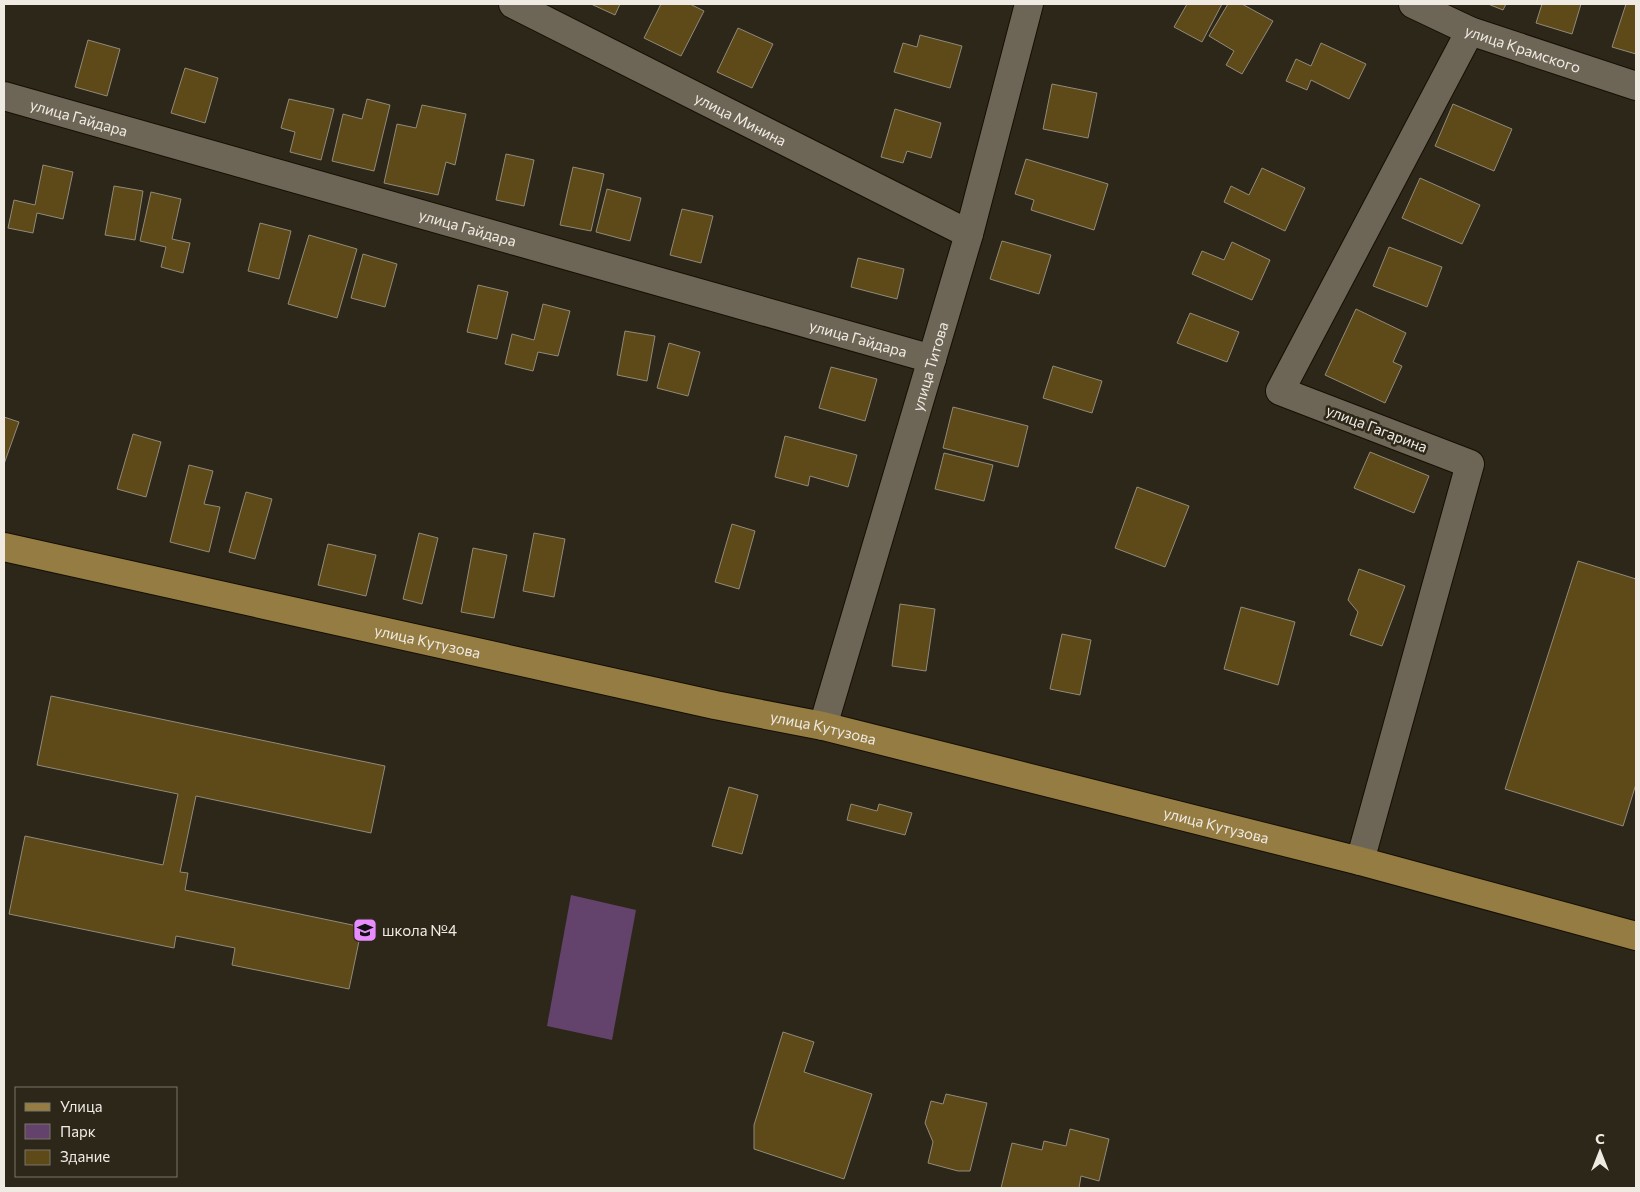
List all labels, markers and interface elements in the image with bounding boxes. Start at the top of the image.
street label: улица Крамского [1462,21,1583,76]
street label: улица Минина [692,88,790,149]
street label: улица Гайдара [28,95,130,140]
street label: улица Гайдара [417,205,519,250]
street label: улица Гайдара [807,316,909,361]
street label: улица Титова [908,320,951,413]
street label: улица Гагарина [1324,400,1430,456]
street label: улица Кутузова [373,621,482,662]
street label: улица Кутузова [769,707,878,748]
street label: улица Кутузова [1162,803,1271,847]
school or university icon: школа №4 [352,917,378,943]
place label: школа №4 [382,921,457,939]
legend [15,1087,178,1177]
text: Улица [60,1097,102,1115]
text: Парк [60,1122,96,1140]
north arrow [1575,1127,1625,1177]
text: С [1595,1130,1605,1147]
text: Здание [60,1147,110,1165]

